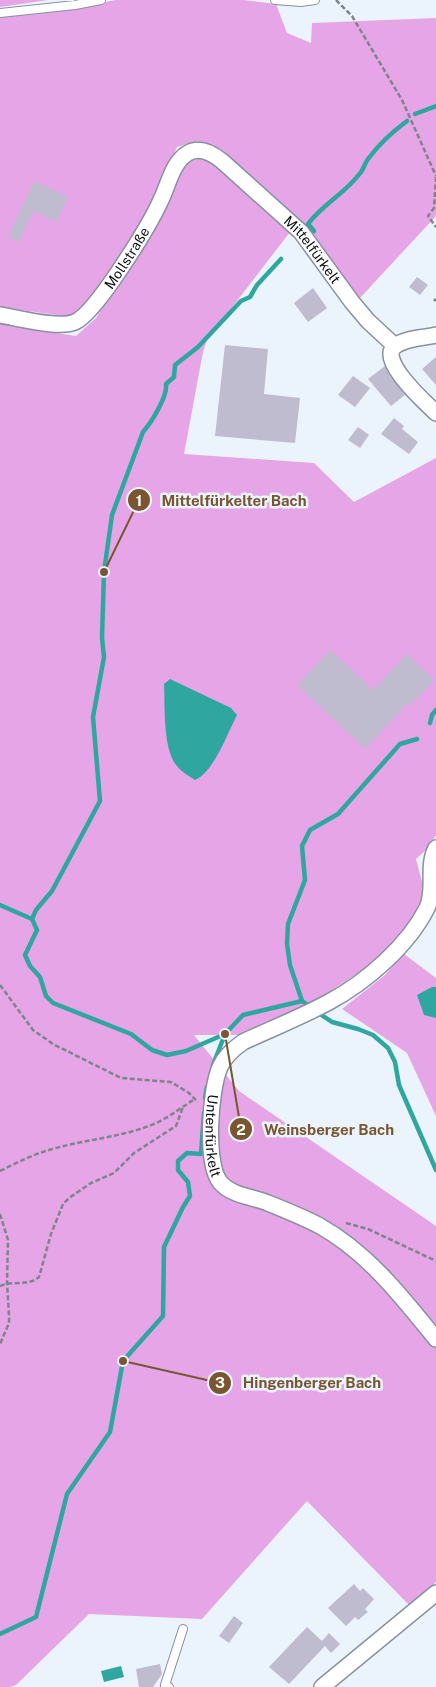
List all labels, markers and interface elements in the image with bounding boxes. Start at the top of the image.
street label: Mittelfürkelt [281,213,344,287]
street label: Mollstraße [101,224,153,292]
callout: Mittelfürkelter Bach [126,485,317,515]
text: 1 [136,492,142,509]
text: Mittelfürkelter Bach [161,492,307,509]
street label: Untenfürkelt [203,1093,224,1179]
callout: Weinsberger Bach [229,1114,404,1144]
text: 2 [236,1121,246,1138]
text: Weinsberger Bach [264,1121,394,1138]
callout: Hingenberger Bach [208,1368,391,1398]
text: 3 [215,1374,225,1391]
text: Hingenberger Bach [243,1374,381,1391]

